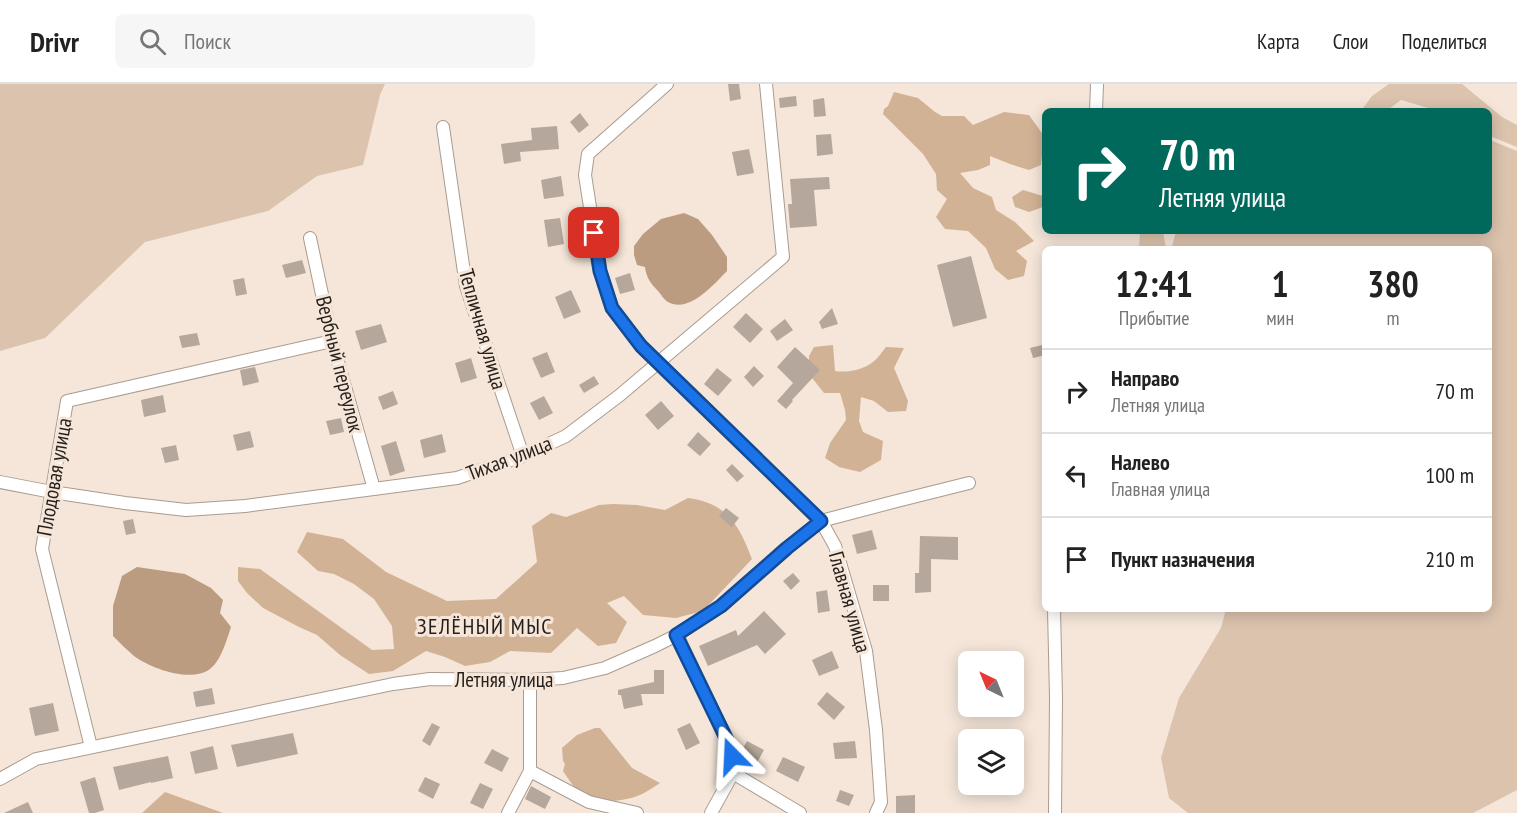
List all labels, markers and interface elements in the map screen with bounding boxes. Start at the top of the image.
search box [115,14,535,68]
text: Drivr [30,23,79,60]
icon: search [136,25,169,58]
text: Поиск [184,27,231,55]
text: Карта [1257,28,1300,55]
text: Слои [1333,28,1368,55]
text: Поделиться [1401,28,1487,55]
text: 70 m [1159,127,1236,182]
icon: right [1060,132,1138,210]
text: Летняя улица [1159,180,1286,214]
pin [568,207,619,258]
icon: arrive [577,216,610,249]
text: 12:41 [1115,260,1193,307]
text: 1 [1272,260,1289,307]
text: 380 [1367,260,1419,307]
street label: Тепличная улица [453,266,513,392]
street label: Вербный переулок [310,293,370,435]
text: Прибытие [1119,305,1190,331]
text: мин [1266,305,1294,331]
text: m [1387,305,1400,331]
text: Направо [1111,364,1179,392]
icon: right [1060,375,1093,408]
text: 70 m [1435,377,1474,405]
text: Летняя улица [1111,392,1205,418]
street label: Плодовая улица [30,416,78,538]
street label: Тихая улица [462,429,556,487]
text: Налево [1111,448,1170,476]
icon: left [1060,459,1093,492]
text: 100 m [1425,461,1474,489]
text: Главная улица [1111,476,1210,502]
icon: arrive [1060,543,1093,576]
text: Пункт назначения [1111,545,1255,573]
text: 210 m [1425,545,1474,573]
street label: Главная улица [823,548,877,656]
district label: ЗЕЛЁНЫЙ МЫС [417,612,553,640]
north arrow [958,651,1024,717]
map controls [958,651,1024,795]
street label: Летняя улица [454,666,553,693]
position arrow [700,724,764,788]
button: layers [958,729,1024,795]

